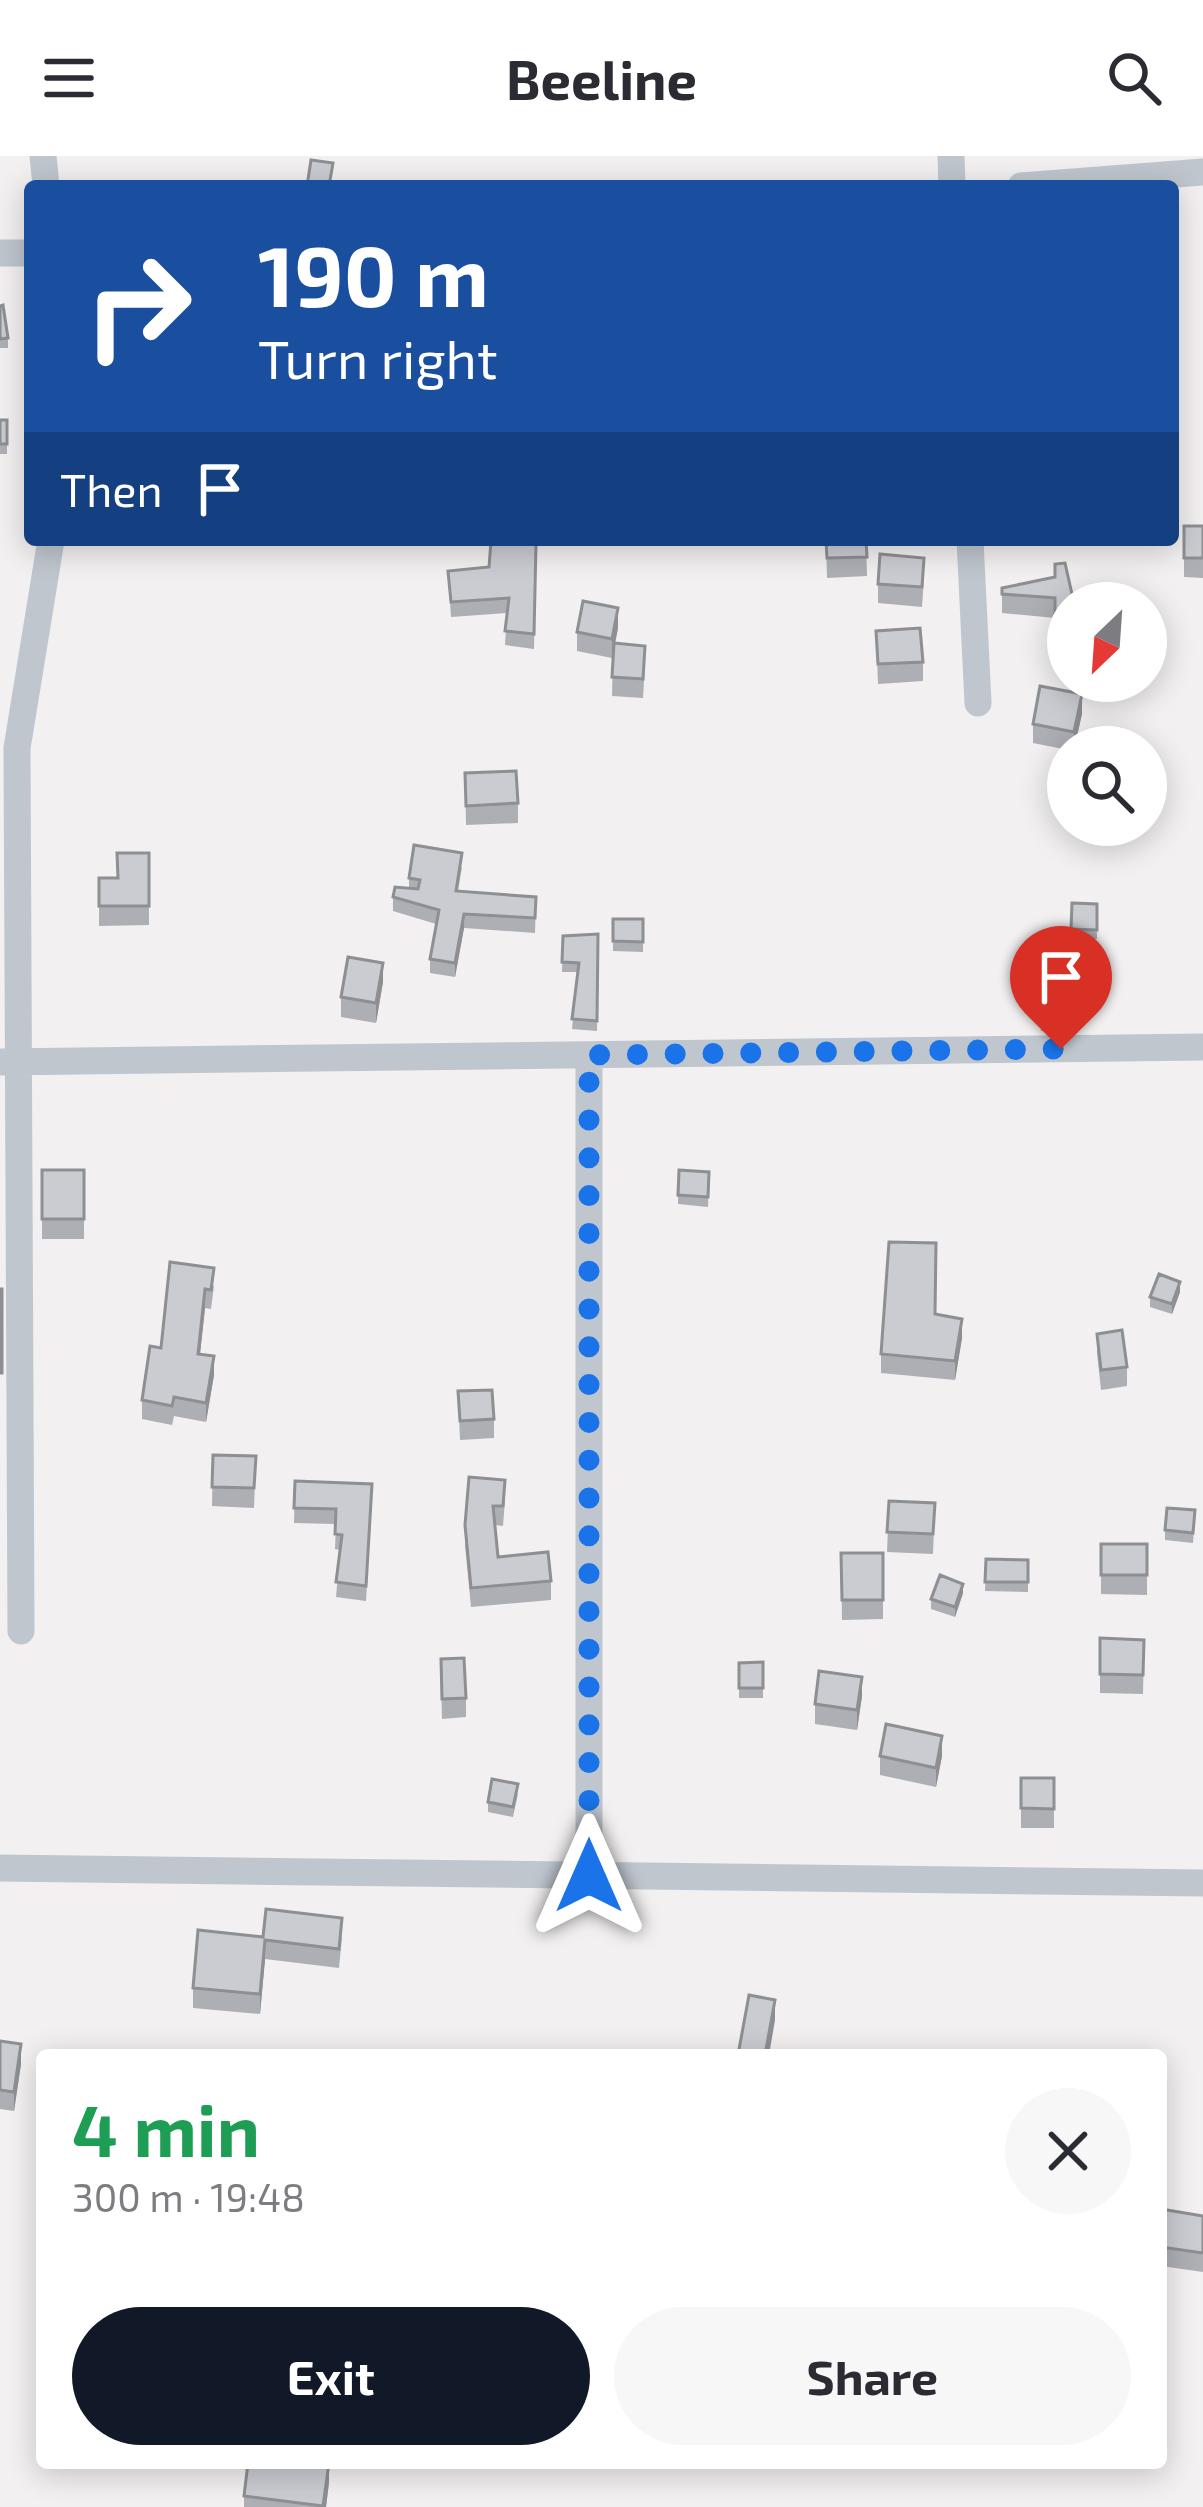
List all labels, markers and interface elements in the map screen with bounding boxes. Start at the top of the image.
icon: menu [36,45,102,111]
icon: search [1101,45,1167,111]
text: Beeline [506,46,697,111]
text: 190 m [258,223,489,324]
icon: right [60,228,216,384]
text: Turn right [258,325,498,390]
icon: arrive [187,456,253,522]
text: Then [60,462,163,516]
north arrow [1047,582,1167,702]
map controls [1047,582,1167,846]
button: search [1047,726,1167,846]
pin [1010,926,1112,1049]
icon: arrive [1028,944,1094,1010]
position arrow [526,1813,652,1939]
text: 4 min [72,2085,260,2171]
button: close [1005,2088,1131,2214]
text: 300 m · 19:48 [72,2173,305,2220]
button: Exit [72,2307,590,2445]
button: Share [614,2307,1131,2445]

